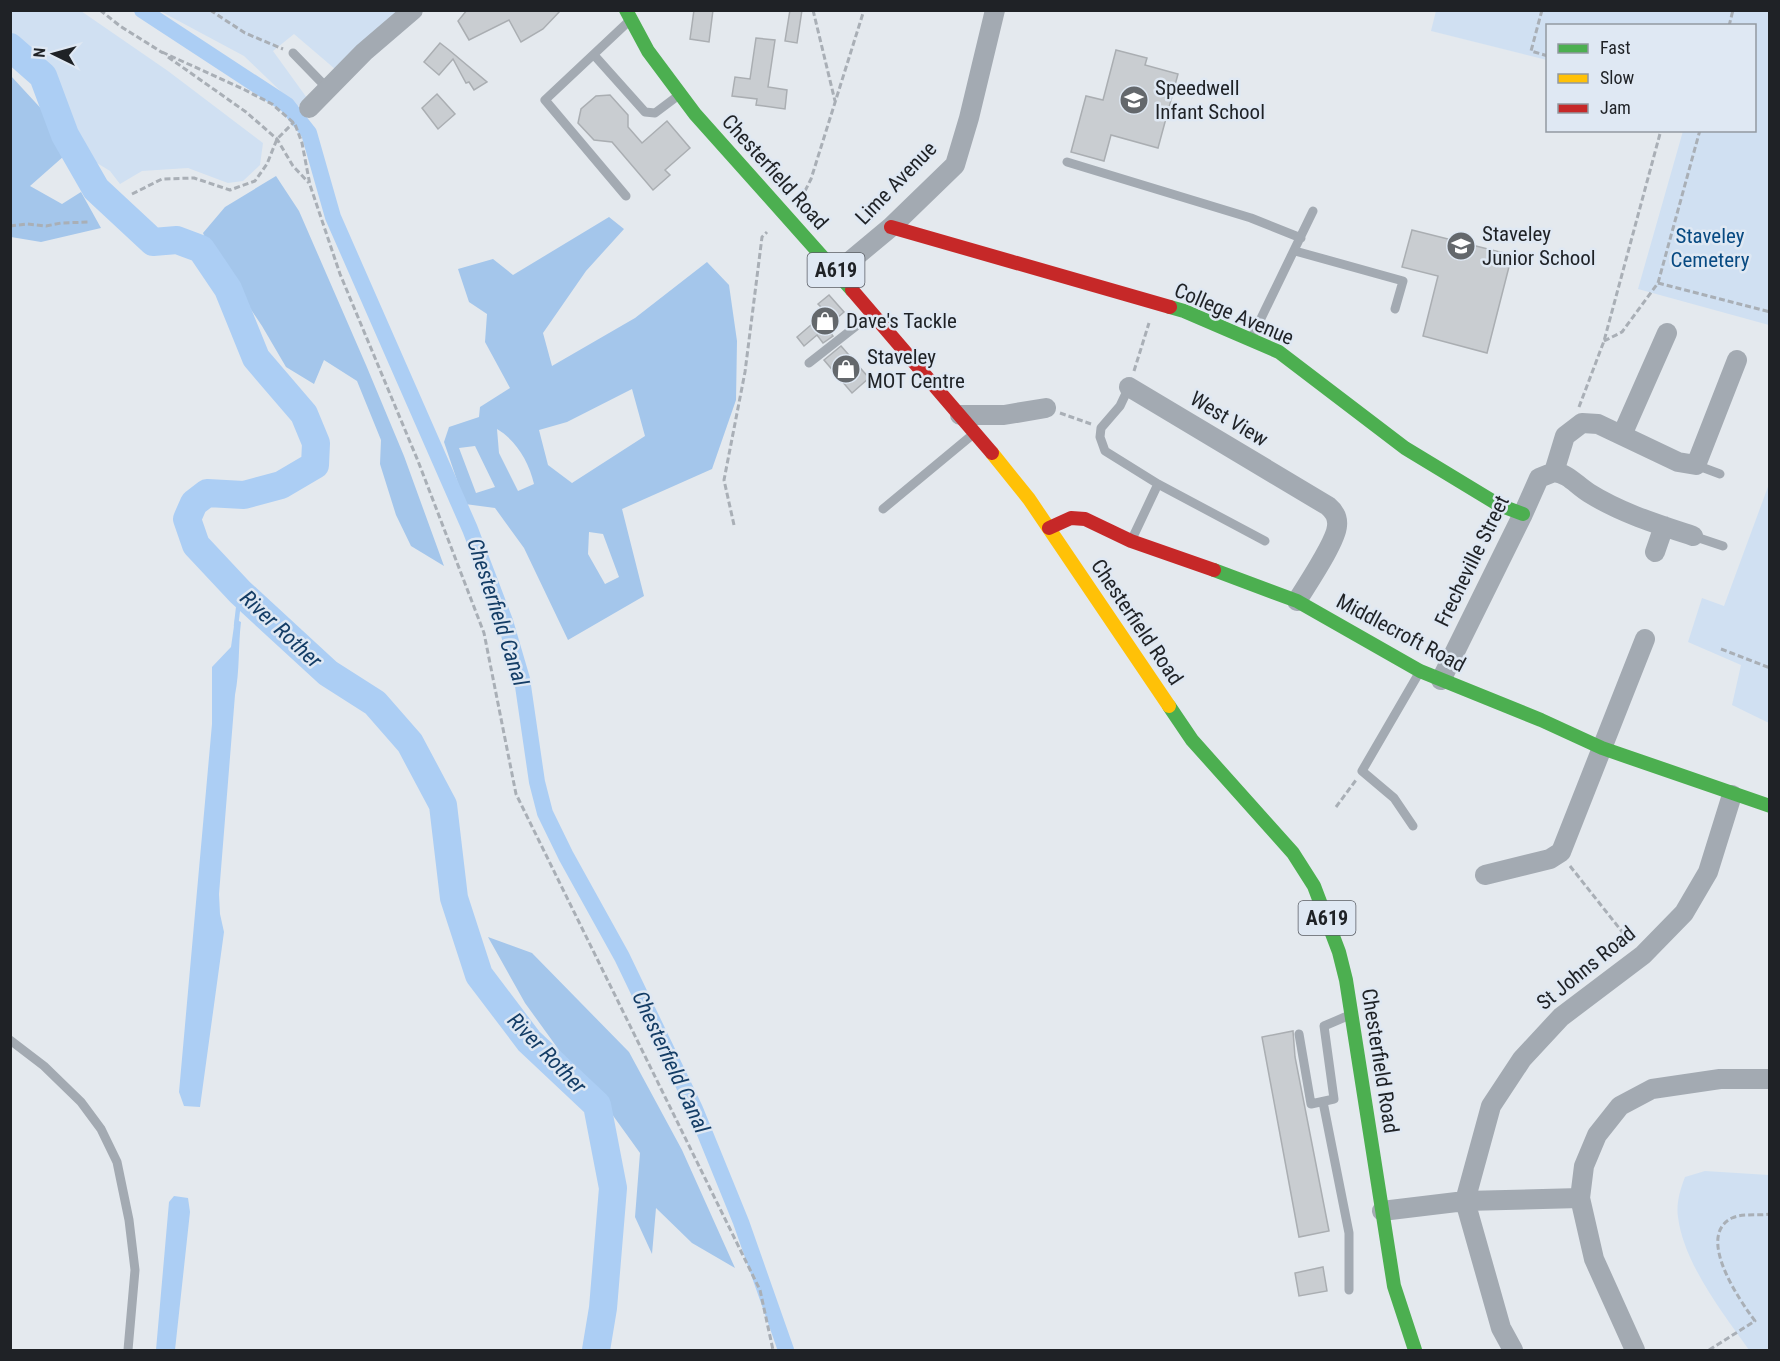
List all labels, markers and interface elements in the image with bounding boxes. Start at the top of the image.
north arrow [24,24,84,84]
legend [1546,24,1756,132]
text: Fast [1600,37,1631,58]
text: N [30,47,49,58]
text: Slow [1600,67,1635,88]
place label: Speedwell Infant School [1155,76,1265,124]
school or university icon: Speedwell Infant School [1118,84,1150,116]
text: Jam [1600,97,1631,118]
street label: Chesterfield Road [717,110,833,234]
street label: Lime Avenue [851,137,941,229]
place label: Staveley Junior School [1482,222,1596,270]
park label: Staveley Cemetery [1671,224,1750,272]
school or university icon: Staveley Junior School [1445,230,1477,262]
road number: A619 [808,253,864,287]
street label: College Avenue [1171,278,1297,350]
shop icon: Dave's Tackle [809,305,841,337]
place label: Dave's Tackle [846,309,957,333]
place label: Staveley MOT Centre [867,345,965,393]
shop icon: Staveley MOT Centre [830,353,862,385]
street label: West View [1186,387,1272,452]
street label: Frecheville Street [1430,492,1514,630]
water label: Chesterfield Canal [462,535,534,690]
street label: Chesterfield Road [1086,555,1188,689]
water label: River Rother [235,585,327,673]
street label: Middlecroft Road [1332,589,1470,677]
road number: A619 [1298,901,1356,935]
street label: St Johns Road [1532,921,1640,1015]
water label: Chesterfield Canal [627,987,715,1138]
street label: Chesterfield Road [1357,987,1403,1135]
water label: River Rother [503,1008,592,1099]

